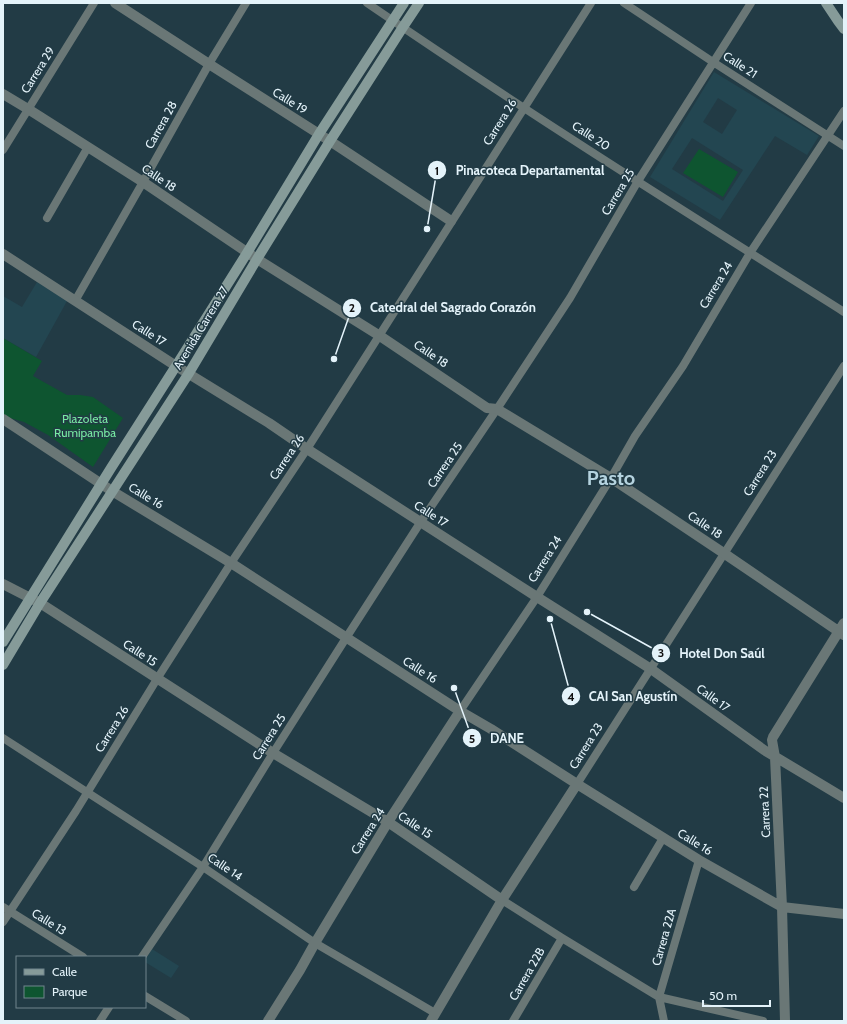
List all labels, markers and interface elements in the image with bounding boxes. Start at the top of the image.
street label: Carrera 29 [17,44,58,96]
street label: Calle 21 [720,48,760,81]
street label: Calle 19 [270,84,311,117]
street label: Carrera 26 [479,96,520,148]
street label: Carrera 28 [141,98,180,151]
street label: Calle 20 [569,118,613,153]
callout: Pinacoteca Departamental [427,158,612,183]
street label: Calle 18 [139,161,180,195]
text: Pinacoteca Departamental [456,162,605,178]
text: 1 [435,163,439,178]
street label: Carrera 25 [598,166,637,218]
street label: Carrera 24 [696,258,735,311]
street label: Avenida Carrera 27 [170,283,231,372]
callout: Catedral del Sagrado Corazón [342,295,543,320]
text: Catedral del Sagrado Corazón [370,299,536,315]
text: 2 [349,300,355,315]
street label: Calle 17 [129,316,169,349]
street label: Calle 18 [411,337,452,371]
park label: Plazoleta Rumipamba [54,411,116,440]
street label: Carrera 26 [266,431,307,482]
street label: Carrera 25 [424,439,465,490]
street label: Carrera 23 [740,447,780,499]
district label: Pasto [587,466,635,490]
street label: Calle 16 [126,479,167,512]
street label: Calle 17 [411,497,451,530]
street label: Calle 18 [685,508,726,542]
street label: Carrera 24 [524,533,565,585]
street label: Calle 15 [120,636,160,669]
callout: Hotel Don Saúl [651,641,773,666]
text: 3 [658,645,664,660]
text: Hotel Don Saúl [679,645,765,661]
street label: Calle 16 [400,653,441,686]
street label: Calle 17 [694,680,733,715]
callout: CAI San Agustín [561,684,686,709]
text: CAI San Agustín [589,688,677,704]
text: 4 [567,689,575,704]
street label: Carrera 26 [91,703,132,755]
street label: Carrera 25 [249,711,289,763]
street label: Carrera 23 [566,720,606,772]
callout: DANE [462,726,532,751]
text: DANE [490,730,524,746]
text: 5 [469,731,475,746]
street label: Carrera 22 [756,786,773,838]
street label: Carrera 24 [347,805,388,857]
street label: Calle 15 [395,808,435,841]
street label: Calle 16 [675,825,716,858]
street label: Calle 14 [205,850,245,884]
street label: Calle 13 [29,905,69,938]
street label: Carrera 22A [648,906,679,967]
street label: Carrera 22B [505,945,548,1003]
legend [16,956,146,1008]
text: Calle [52,964,77,979]
scale bar [703,982,770,1008]
text: Parque [52,984,87,999]
text: 50 m [709,988,737,1003]

